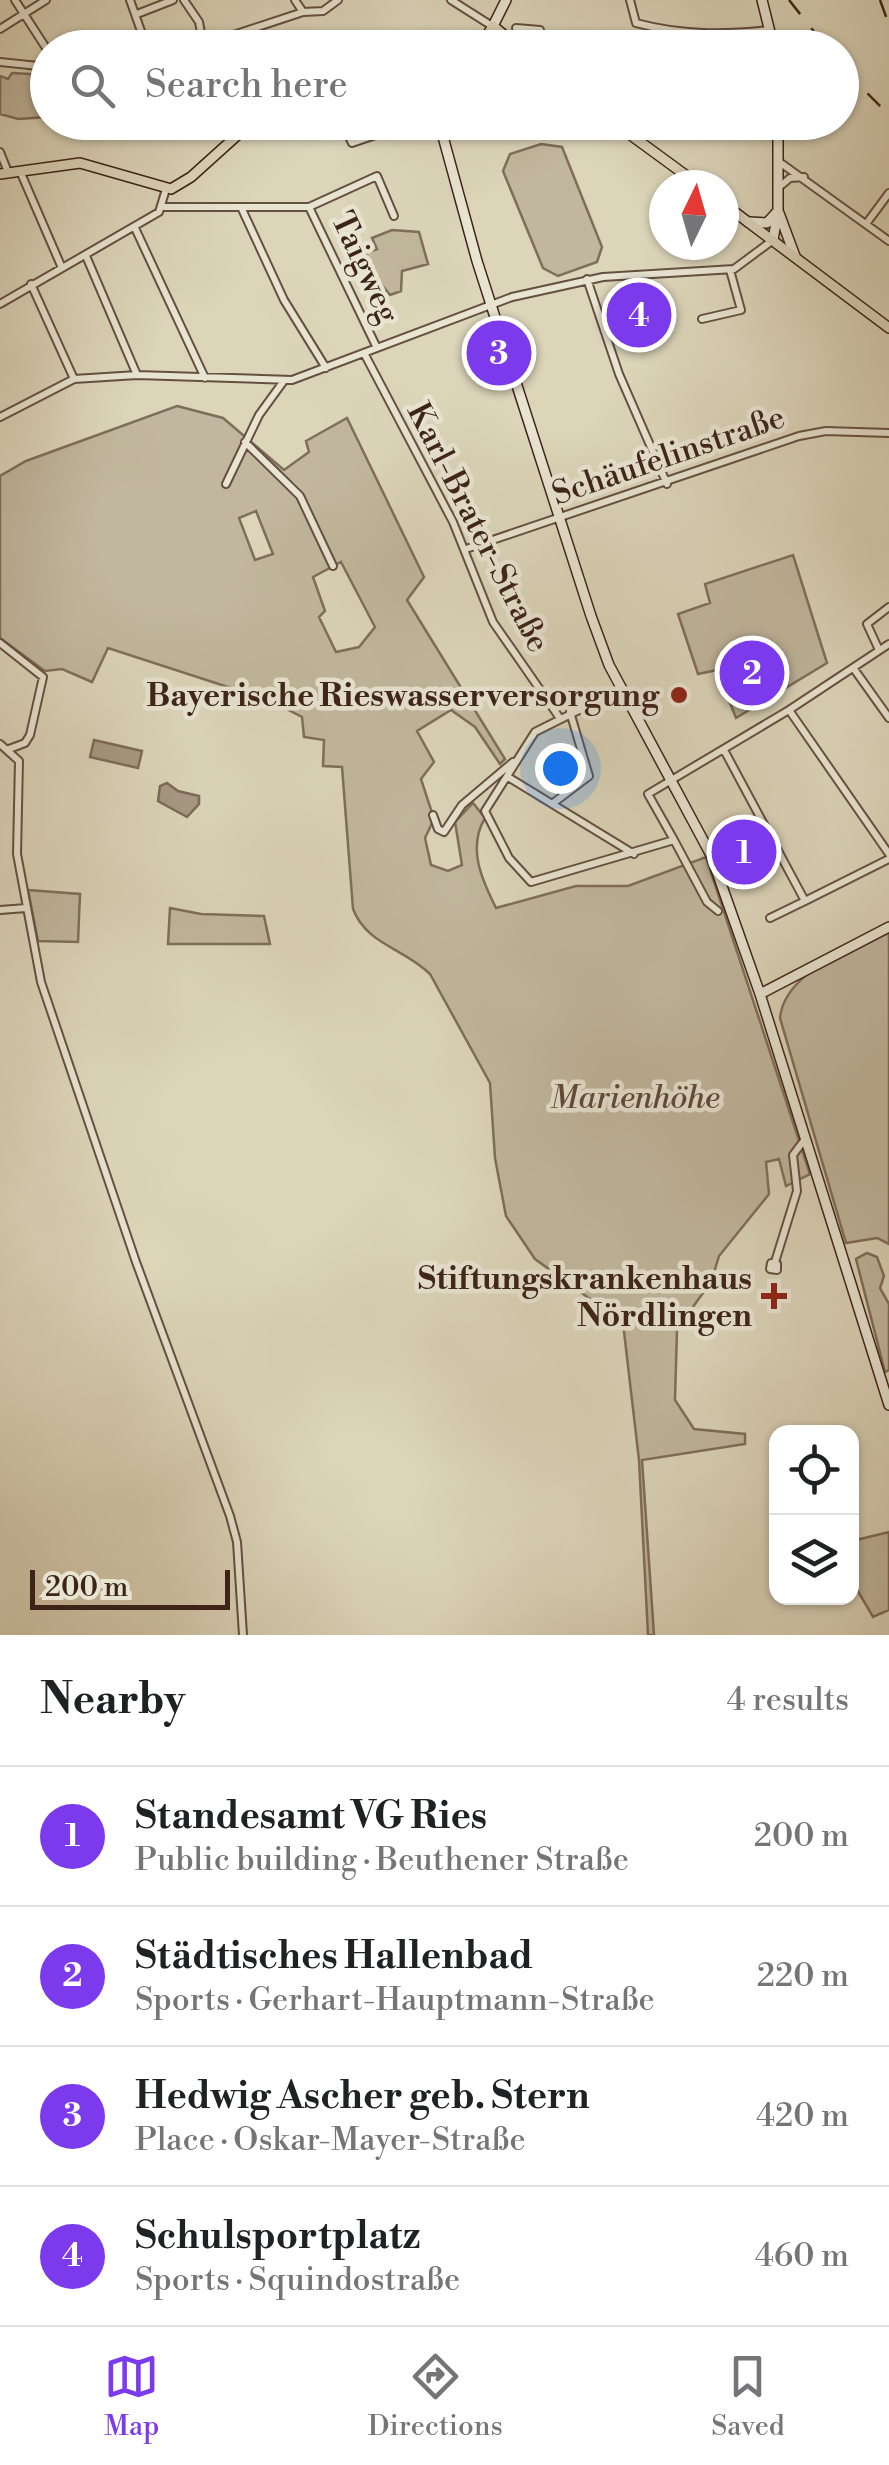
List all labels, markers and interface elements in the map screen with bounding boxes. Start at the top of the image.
search box [30,30,859,140]
icon: search [65,58,120,113]
text: Search here [145,62,348,109]
north arrow [649,170,739,260]
street label: Taigweg [322,205,408,330]
pin: 4 [606,278,672,352]
pin: 3 [466,316,532,390]
street label: Karl-Brater-Straße [398,396,558,659]
street label: Schäufelinstraße [547,397,790,515]
pin: 2 [720,636,784,710]
place label: Bayerische Rieswasserversorgung [146,676,660,716]
marker: Bayerische Rieswasserversorgung [668,684,690,706]
your location [535,743,586,794]
pin: 1 [712,814,776,890]
park label: Marienhöhe [550,1078,720,1118]
place label: Stiftungskrankenhaus Nördlingen [418,1259,752,1336]
marker: Stiftungskrankenhaus Nördlingen [761,1283,787,1309]
map controls [769,1425,859,1605]
button: locate [769,1425,859,1515]
button: layers [769,1515,859,1605]
scale bar [30,1565,230,1610]
text: 200 m [45,1570,128,1605]
text: Nearby [40,1674,185,1727]
text: 4 results [727,1680,849,1720]
text: Standesamt VG Ries [135,1793,487,1840]
text: 1 [65,1816,80,1856]
text: 200 m [754,1816,849,1856]
text: Public building · Beuthener Straße [135,1840,629,1880]
text: Städtisches Hallenbad [135,1933,533,1980]
text: 2 [62,1956,83,1996]
text: 220 m [757,1956,849,1996]
text: Sports · Gerhart-Hauptmann-Straße [135,1980,655,2020]
text: Hedwig Ascher geb. Stern [135,2073,590,2120]
text: 3 [63,2096,82,2136]
text: 420 m [756,2096,849,2136]
text: Place · Oskar-Mayer-Straße [135,2120,526,2160]
text: Schulsportplatz [135,2213,421,2260]
text: 4 [62,2236,83,2276]
text: 460 m [755,2236,849,2276]
text: Sports · Squindostraße [135,2260,460,2300]
tab: Map [104,2349,159,2444]
tab: Directions [368,2349,503,2444]
tab: Saved [711,2349,785,2444]

